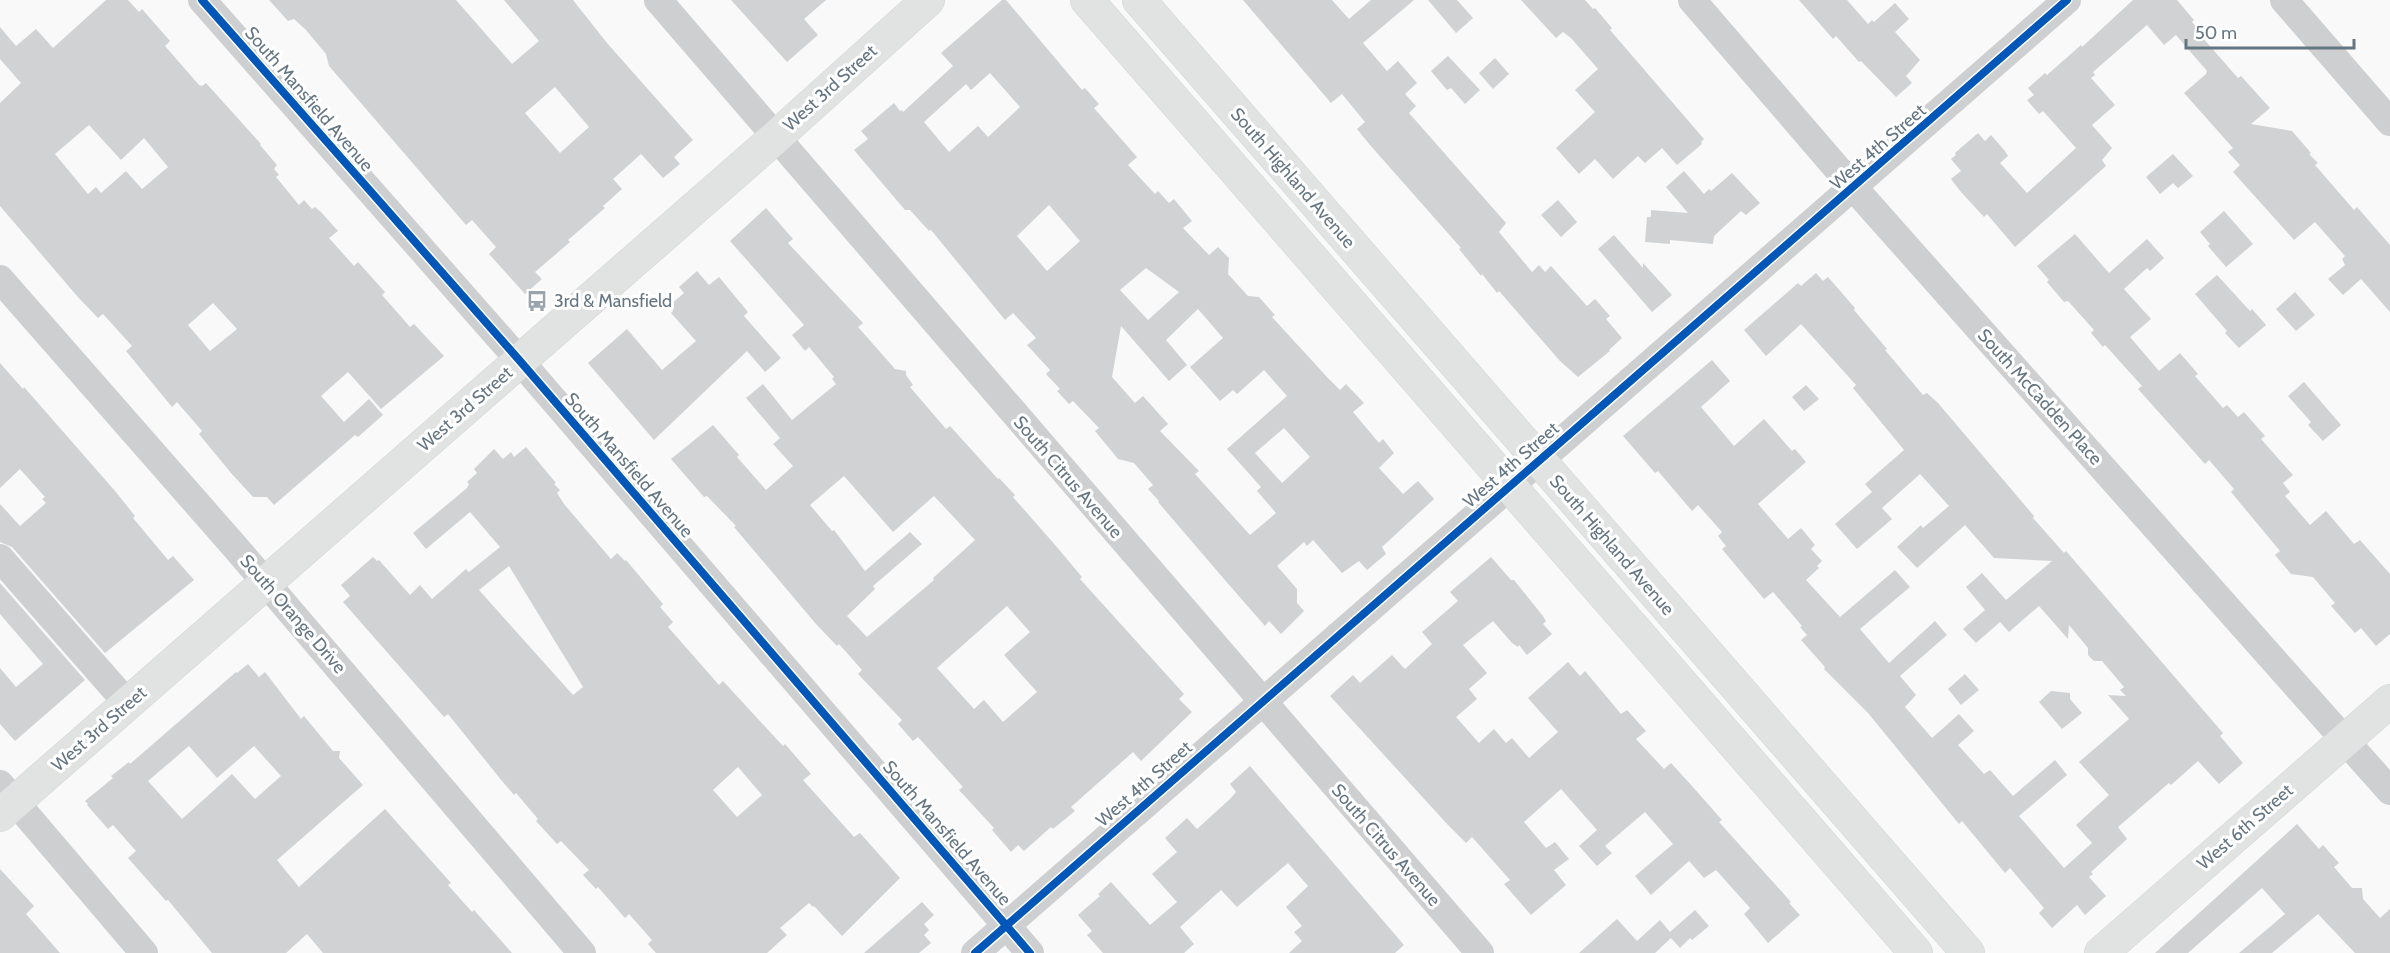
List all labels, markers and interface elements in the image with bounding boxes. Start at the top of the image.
scale bar [2186,12,2354,50]
street label: South Mansfield Avenue [240,22,378,176]
text: 50 m [2195,22,2237,44]
street label: West 3rd Street [779,40,881,136]
street label: West 4th Street [1826,99,1930,195]
street label: South Highland Avenue [1226,103,1360,253]
bus stop icon: 3rd & Mansfield [525,289,549,313]
place label: 3rd & Mansfield [554,290,672,312]
street label: South McCadden Place [1973,324,2107,470]
street label: West 3rd Street [413,362,517,456]
street label: South Mansfield Avenue [560,388,698,542]
street label: South Citrus Avenue [1009,411,1127,543]
street label: West 4th Street [1459,417,1563,513]
street label: South Highland Avenue [1545,470,1679,620]
street label: South Orange Drive [235,550,351,678]
street label: West 3rd Street [47,682,151,776]
street label: West 4th Street [1092,736,1196,832]
street label: South Mansfield Avenue [878,756,1016,910]
street label: South Citrus Avenue [1327,779,1445,911]
street label: West 6th Street [2193,780,2297,874]

